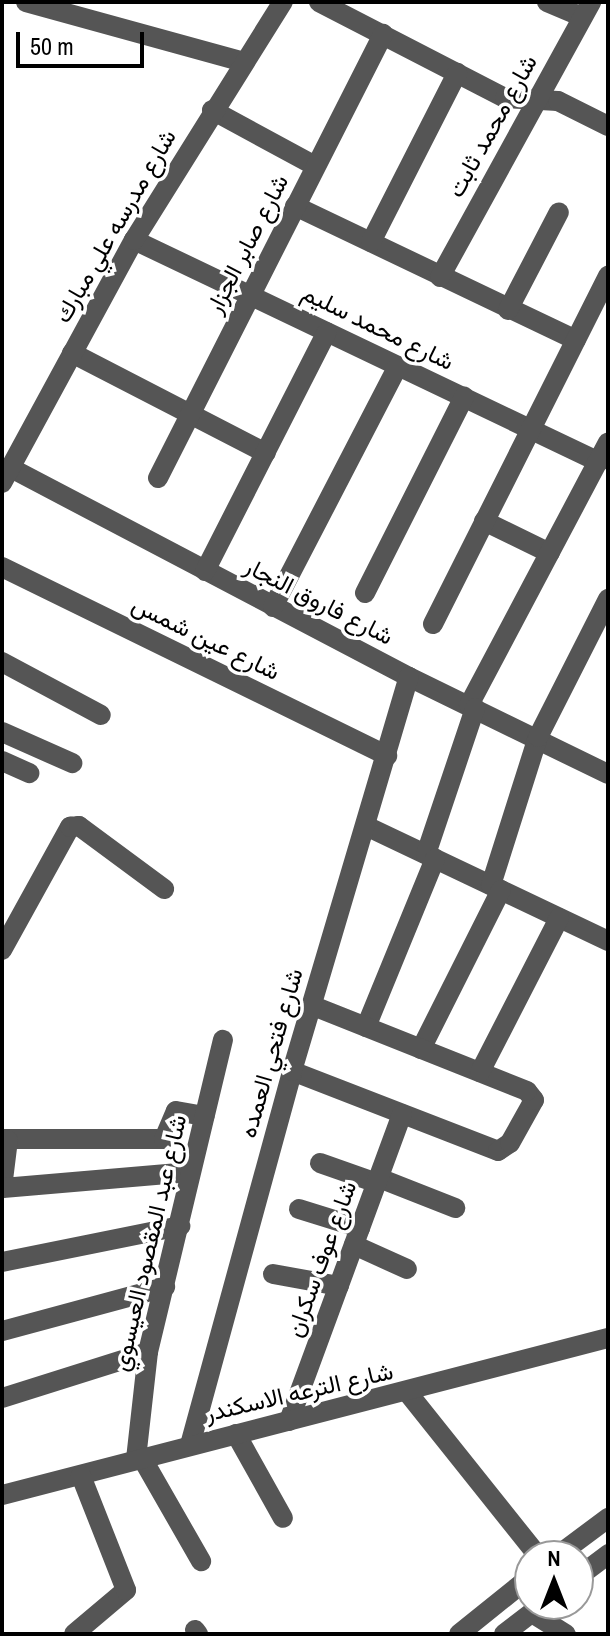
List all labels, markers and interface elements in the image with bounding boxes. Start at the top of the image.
scale bar [20,16,148,66]
text: 50 m [30,30,74,62]
street label: شارع محمد ثابت [441,50,543,202]
street label: شارع مدرسه علي مبارك [48,124,182,328]
street label: شارع صابر الجزار [200,170,294,318]
street label: شارع محمد سليم [297,278,459,376]
street label: شارع فاروق النجار [240,551,398,651]
street label: شارع عين شمس [127,590,285,686]
street label: شارع فتحي العمده [233,965,309,1141]
street label: شارع عبد المقصود العيسوي [105,1112,193,1374]
street label: شارع عوف سكران [279,1177,363,1341]
street label: شارع الترعه الاسكندر [202,1356,396,1428]
north arrow [514,1540,594,1620]
text: N [547,1543,561,1573]

